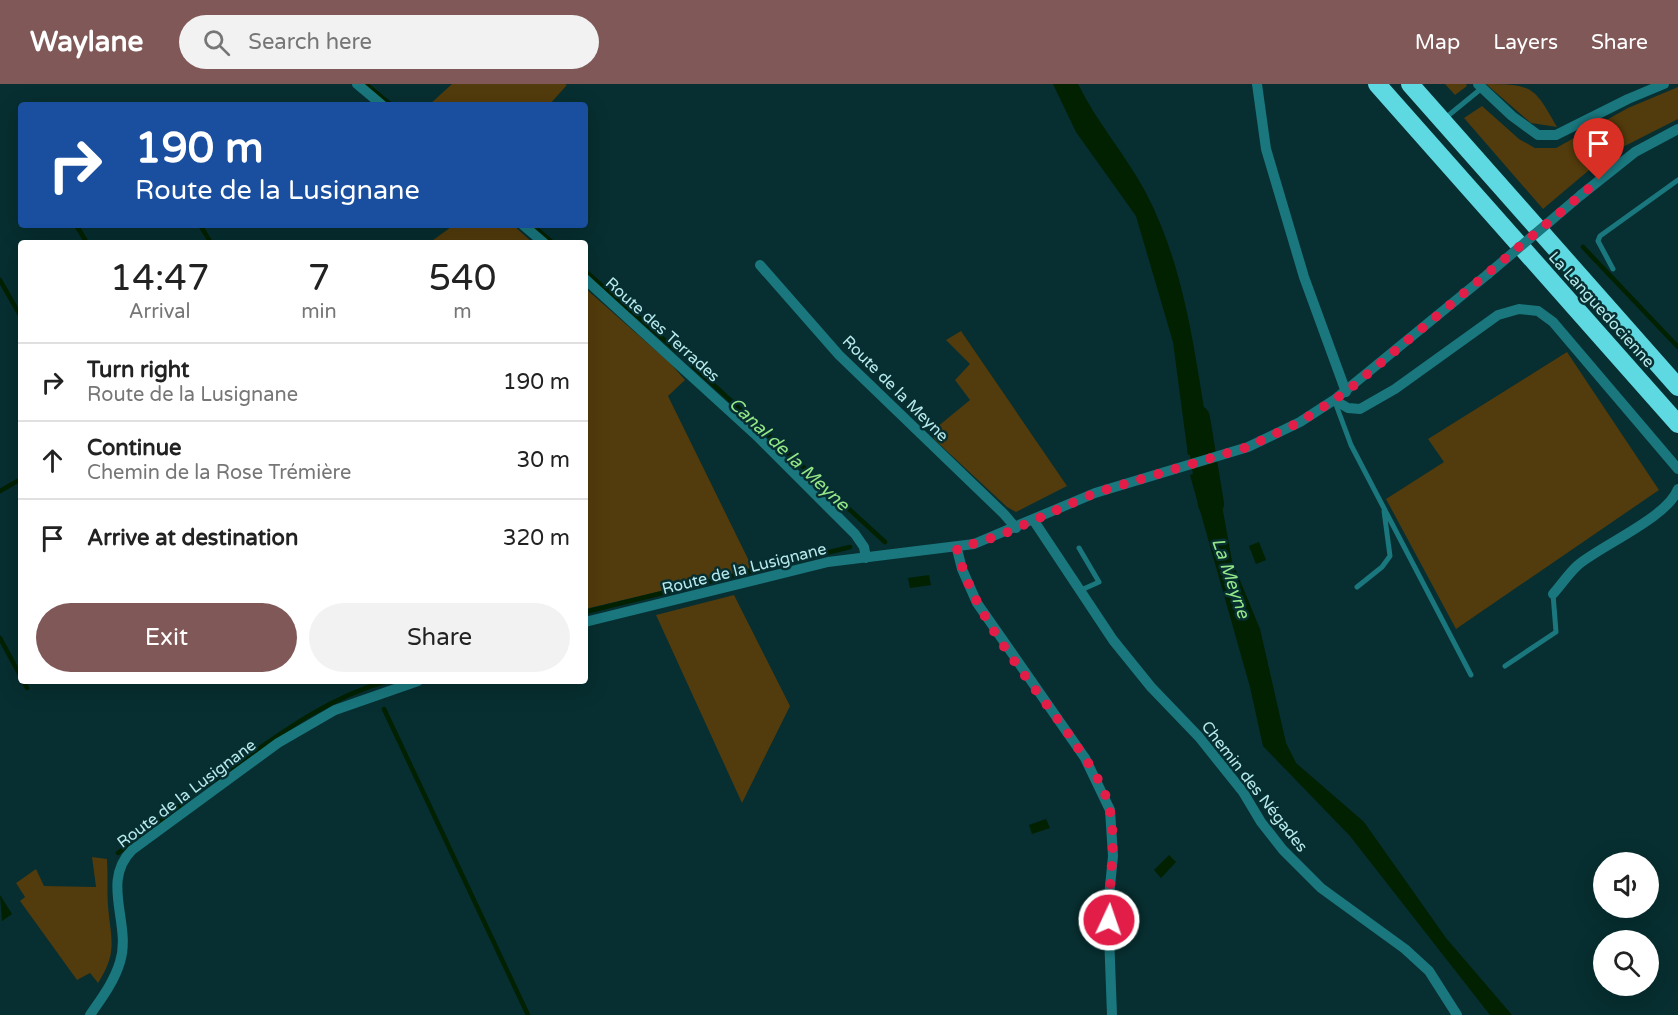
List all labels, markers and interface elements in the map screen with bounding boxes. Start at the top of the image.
search box [179,15,599,69]
text: Waylane [30,25,143,59]
icon: search [200,26,233,59]
text: Search here [248,29,372,55]
text: Map [1415,30,1460,55]
text: Layers [1493,30,1558,55]
text: Share [1591,30,1648,55]
pin [1573,118,1624,180]
text: 190 m [135,123,264,174]
icon: right [36,126,114,204]
icon: arrive [1582,127,1615,160]
text: Route de la Lusignane [135,174,420,207]
street label: La Languedocienne [1544,248,1659,372]
text: 14:47 [110,257,210,300]
text: 7 [308,257,330,300]
text: 540 [428,257,496,300]
street label: Route des Terrades [601,273,724,386]
text: Arrival [129,300,191,324]
text: min [301,300,337,324]
text: m [453,300,472,324]
street label: Route de la Meyne [838,331,953,446]
text: Turn right [87,357,189,383]
icon: right [36,366,69,399]
text: 190 m [503,369,570,395]
text: Route de la Lusignane [87,383,298,407]
water label: Canal de la Meyne [724,393,854,516]
text: Continue [87,435,182,461]
icon: ahead [36,444,69,477]
text: 30 m [516,447,570,473]
text: Chemin de la Rose Trémière [87,461,351,485]
icon: arrive [36,522,69,555]
text: Arrive at destination [87,525,298,551]
text: 320 m [503,525,570,551]
water label: La Meyne [1207,535,1255,622]
street label: Route de la Lusignane [660,539,829,599]
button: Exit [36,603,297,672]
button: Share [309,603,570,672]
street label: Chemin des Négades [1197,717,1312,856]
street label: Route de la Lusignane [113,735,260,853]
map controls [1593,852,1659,996]
button: sound [1593,852,1659,918]
position arrow [1077,888,1141,952]
button: search [1593,930,1659,996]

